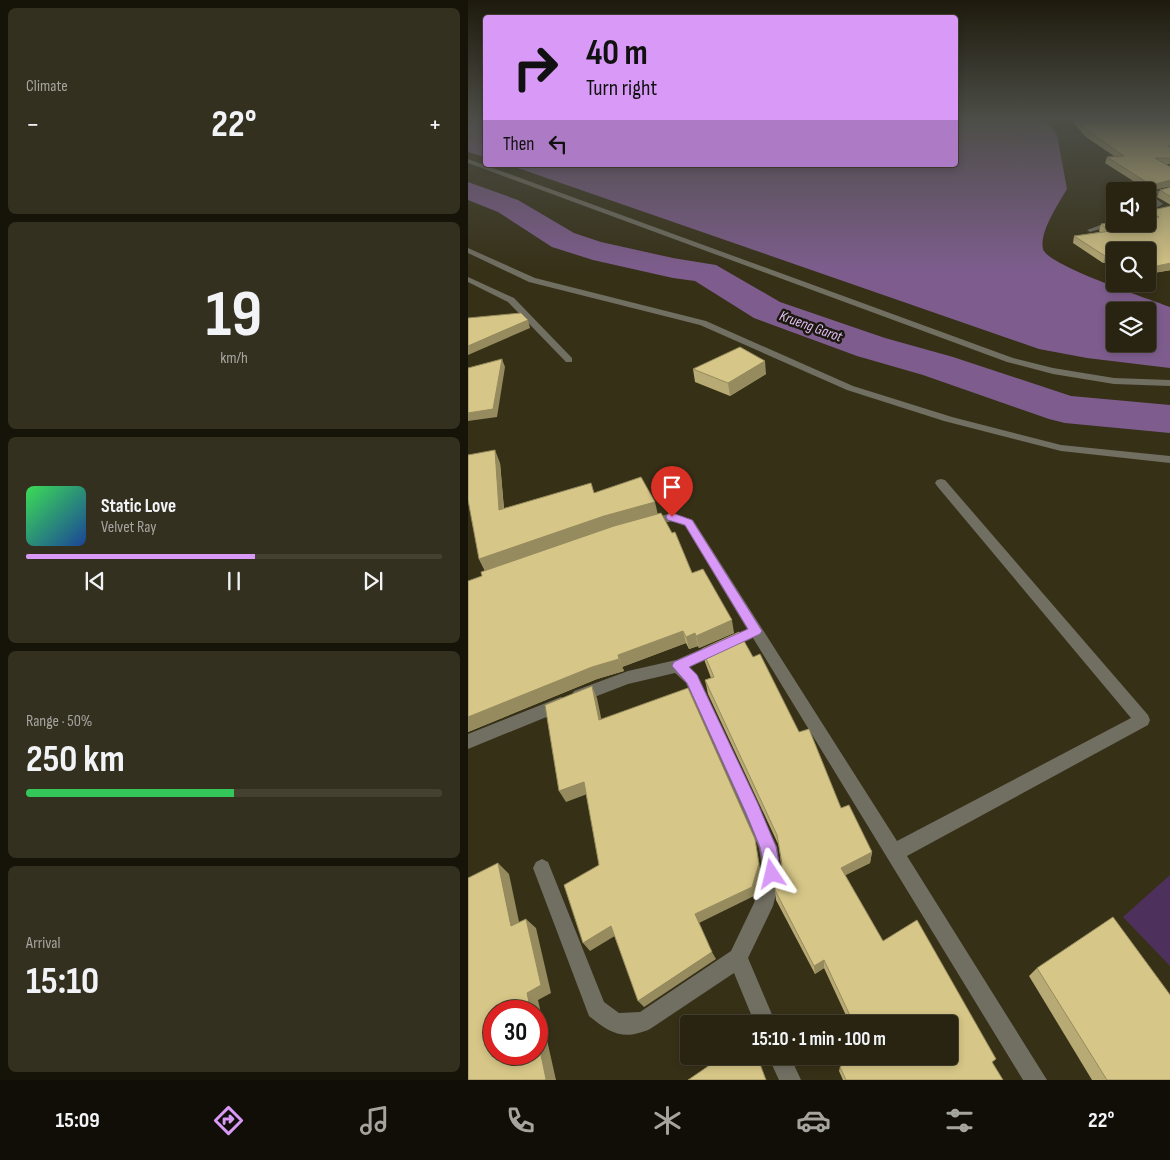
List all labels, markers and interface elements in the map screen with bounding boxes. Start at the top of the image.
text: 40 m [586,32,648,75]
icon: right [503,35,568,100]
text: Turn right [586,75,657,102]
text: Climate [26,77,68,96]
text: 22° [211,102,257,147]
text: − [26,108,40,141]
text: + [428,108,442,141]
icon: left [544,130,572,158]
text: Then [503,133,534,156]
map controls [1106,182,1156,352]
button: sound [1106,182,1156,232]
button: search [1106,242,1156,292]
text: 19 [206,277,262,355]
button: layers [1106,302,1156,352]
water label: Krueng Garot [777,306,845,347]
text: km/h [220,349,248,368]
pin [651,466,693,517]
icon: arrive [658,473,686,501]
text: Static Love [101,495,176,518]
text: Velvet Ray [101,518,156,537]
icon: previous [81,567,109,595]
icon: pause [220,567,248,595]
icon: next [359,567,387,595]
text: Range · 50% [26,712,92,731]
text: 250 km [26,737,125,782]
position arrow [745,847,797,899]
text: Arrival [26,934,60,953]
text: 15:10 [26,959,99,1004]
speed limit sign: 30 [483,1000,548,1065]
text: 15:10 · 1 min · 100 m [752,1028,886,1051]
icon: directions [211,1103,246,1138]
icon: music [357,1103,392,1138]
icon: phone [503,1103,538,1138]
icon: climate [650,1103,685,1138]
icon: car [796,1103,831,1138]
icon: filters [942,1103,977,1138]
text: 15:09 [56,1107,100,1134]
text: 22° [1088,1107,1114,1134]

